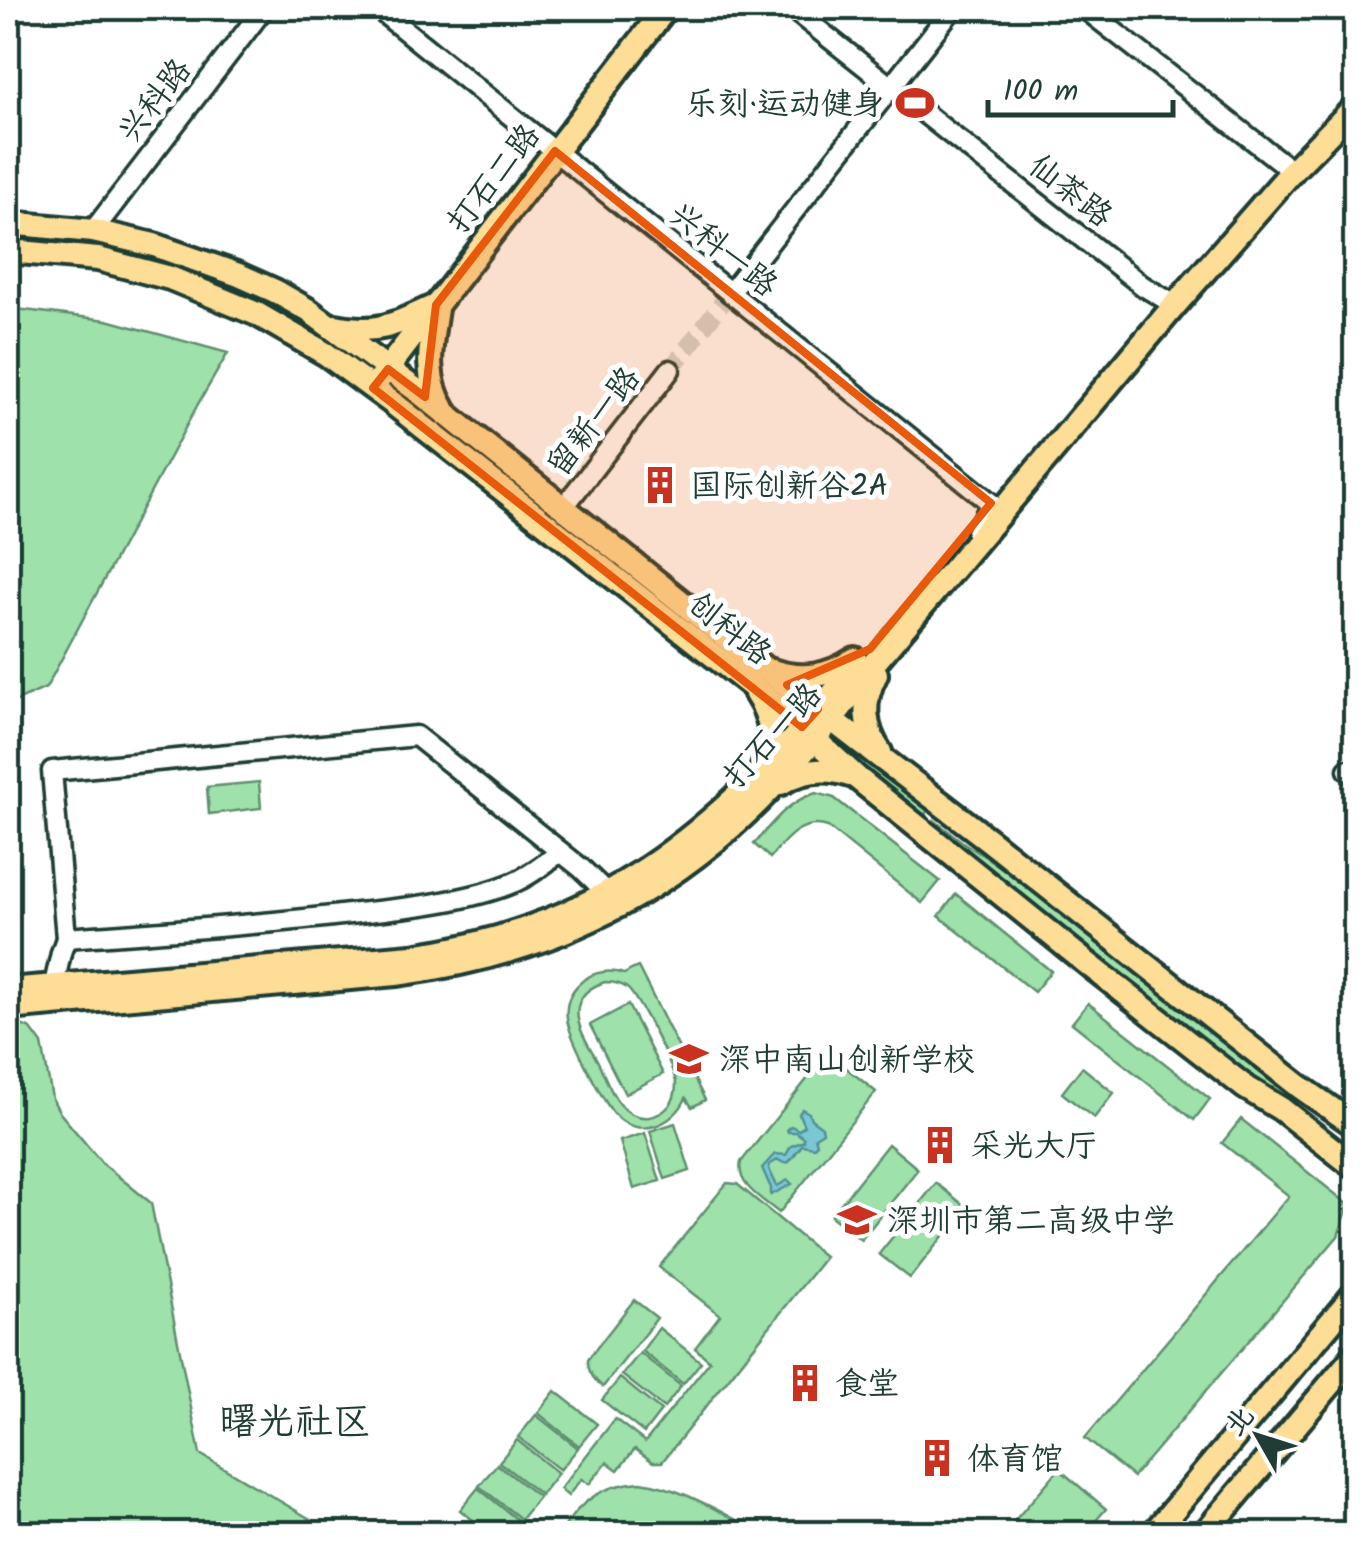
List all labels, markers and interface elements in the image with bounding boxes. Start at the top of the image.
street label: 兴科路 [106,48,206,155]
scale bar [988,55,1173,117]
text: 100 m [1003,68,1078,116]
place label: 乐刻·运动健身 [685,80,885,131]
sports icon: 乐刻·运动健身 [894,82,936,124]
street label: 打石二路 [435,113,554,246]
street label: 仙茶路 [1016,142,1123,242]
street label: 兴科一路 [657,191,788,311]
street label: 留新一路 [535,356,654,489]
place label: 国际创新谷2A [690,462,888,513]
building icon: 国际创新谷2A [639,464,681,506]
street label: 创科路 [675,580,782,680]
street label: 打石一路 [712,672,836,801]
place label: 深中南山创新学校 [719,1036,975,1087]
school or university icon: 深中南山创新学校 [668,1038,710,1080]
place label: 采光大厅 [970,1122,1098,1173]
building icon: 采光大厅 [919,1124,961,1166]
place label: 深圳市第二高级中学 [887,1197,1175,1248]
school or university icon: 深圳市第二高级中学 [836,1199,878,1241]
place label: 食堂 [835,1360,899,1411]
building icon: 食堂 [784,1362,826,1404]
north arrow [1208,1386,1308,1486]
district label: 曙光社区 [219,1394,371,1454]
text: 北 [1214,1397,1267,1447]
place label: 体育馆 [967,1435,1063,1486]
building icon: 体育馆 [916,1437,958,1479]

